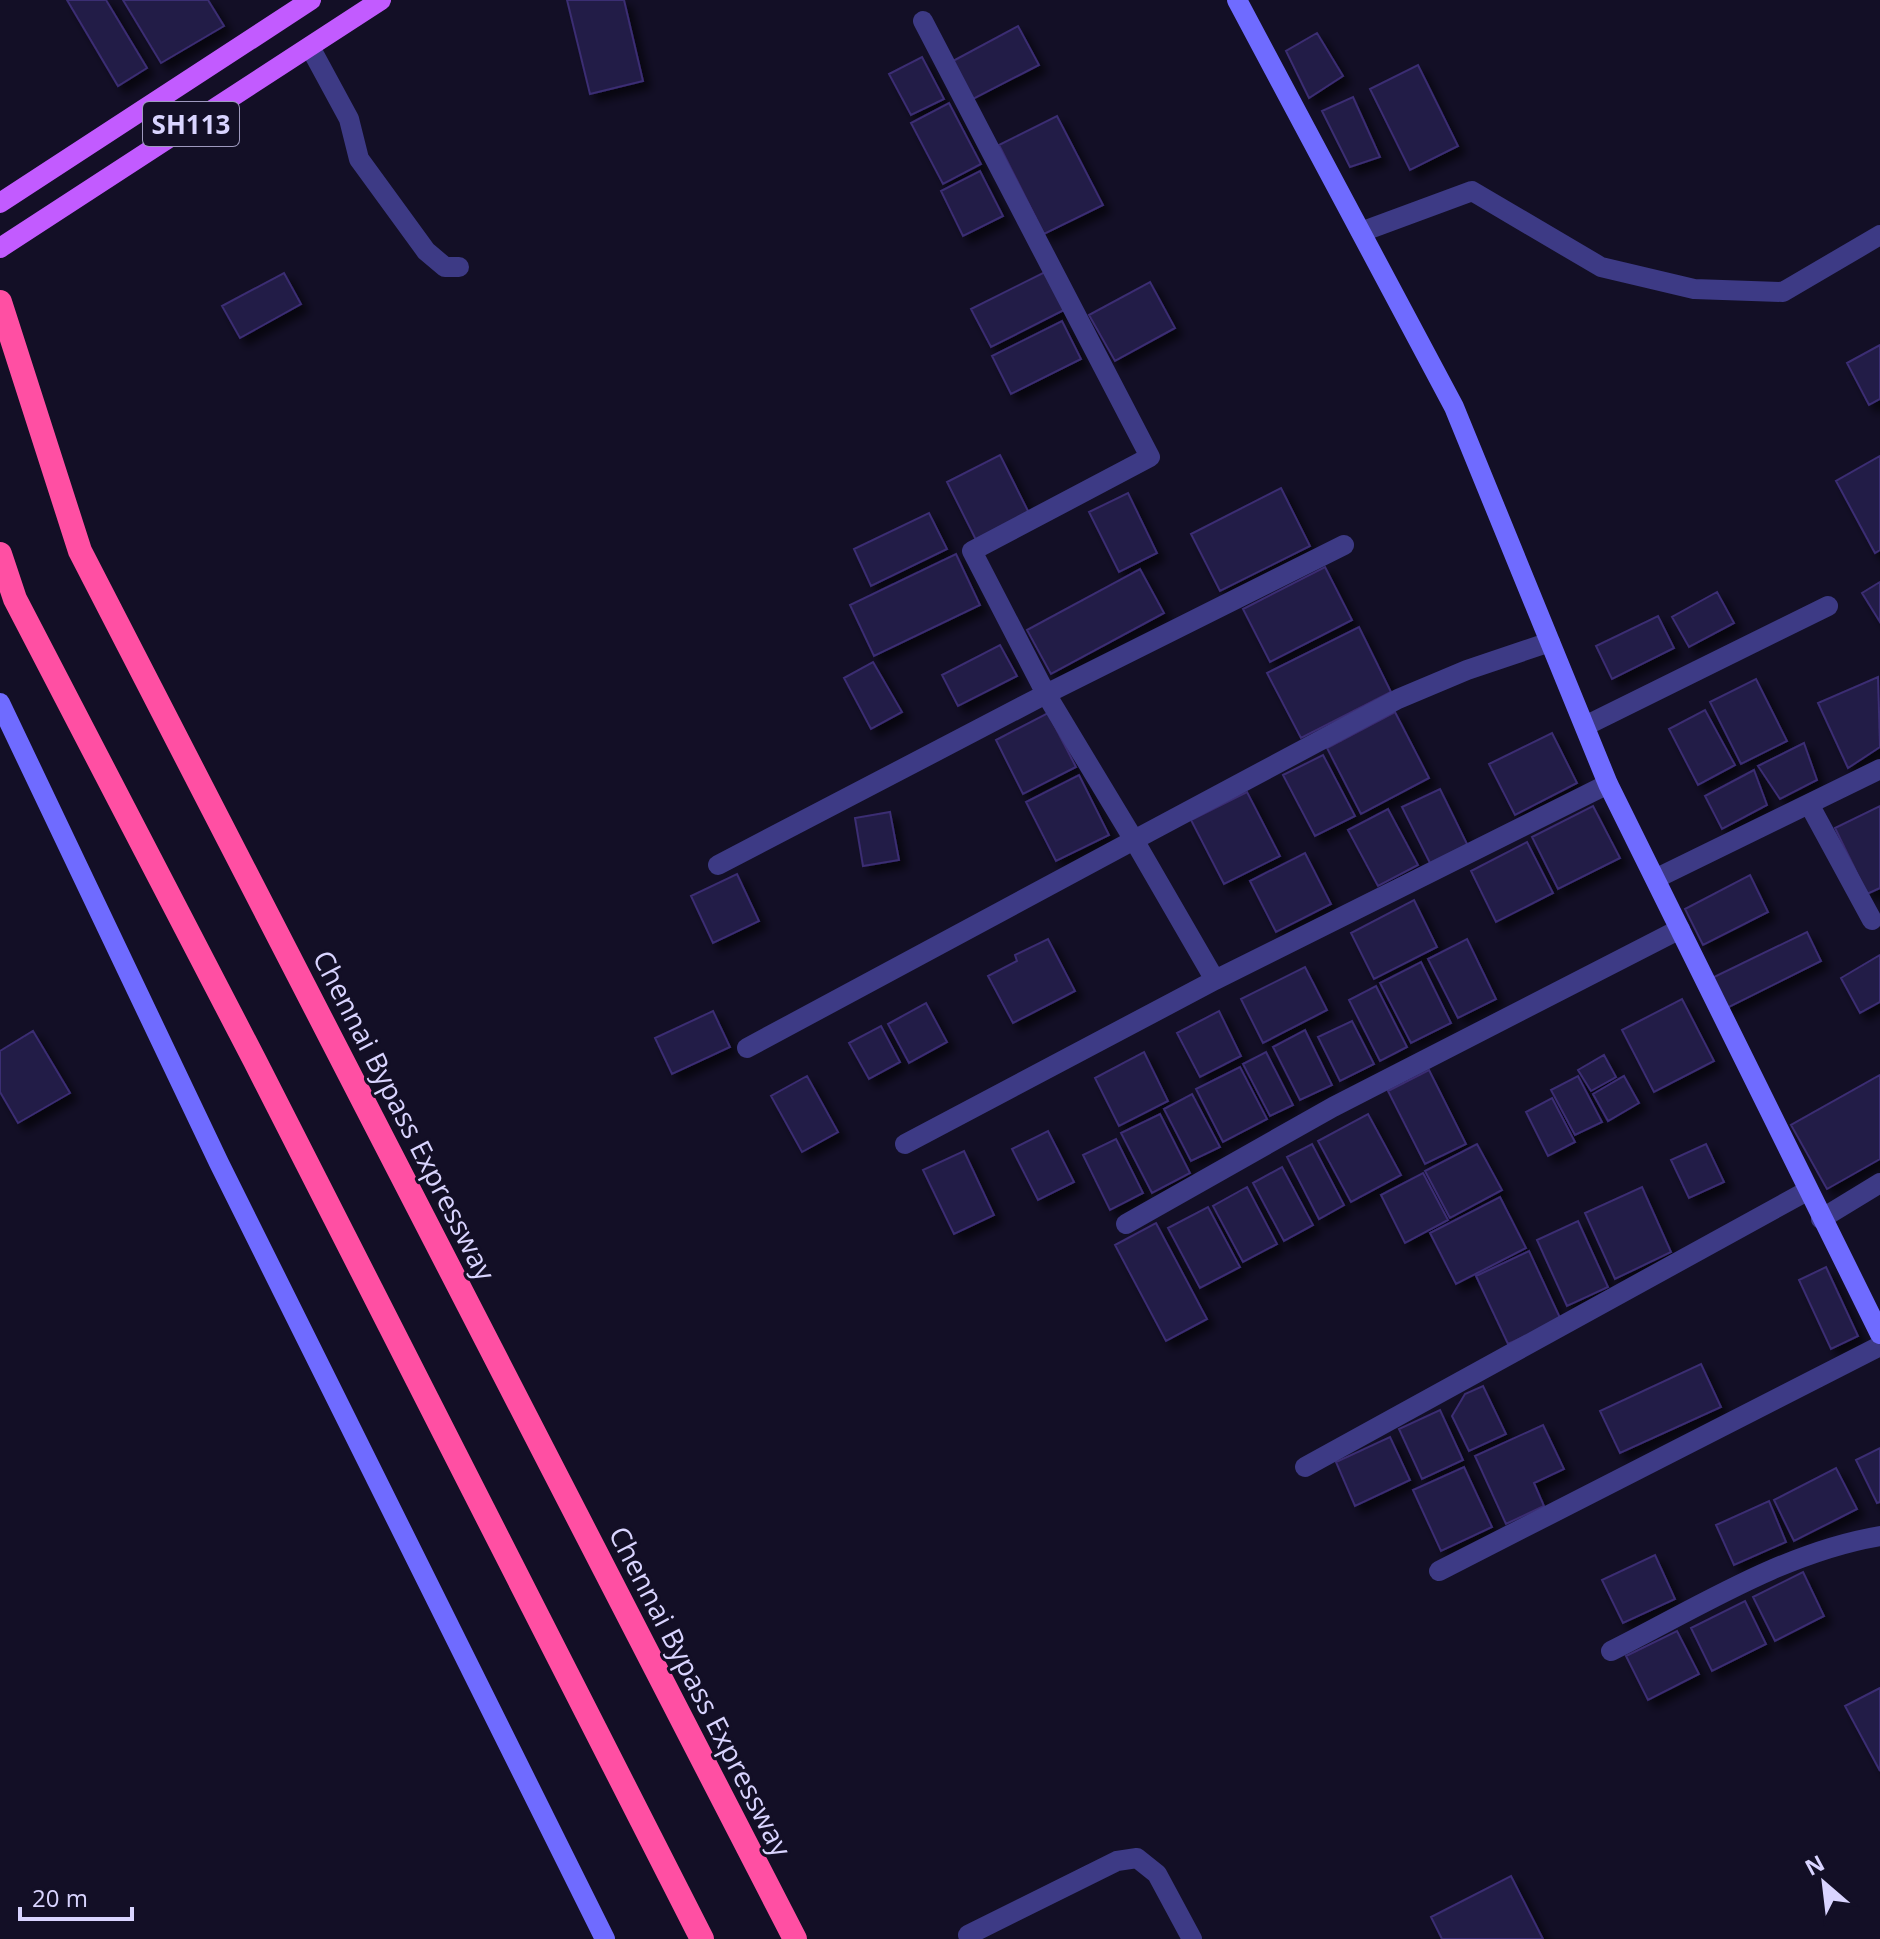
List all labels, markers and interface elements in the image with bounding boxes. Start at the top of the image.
road number: SH113 [143,102,239,146]
street label: Chennai Bypass Expressway [305,943,505,1288]
street label: Chennai Bypass Expressway [601,1519,801,1864]
north arrow [1784,1843,1864,1923]
text: N [1799,1847,1829,1882]
scale bar [20,1871,132,1921]
text: 20 m [32,1881,88,1914]

